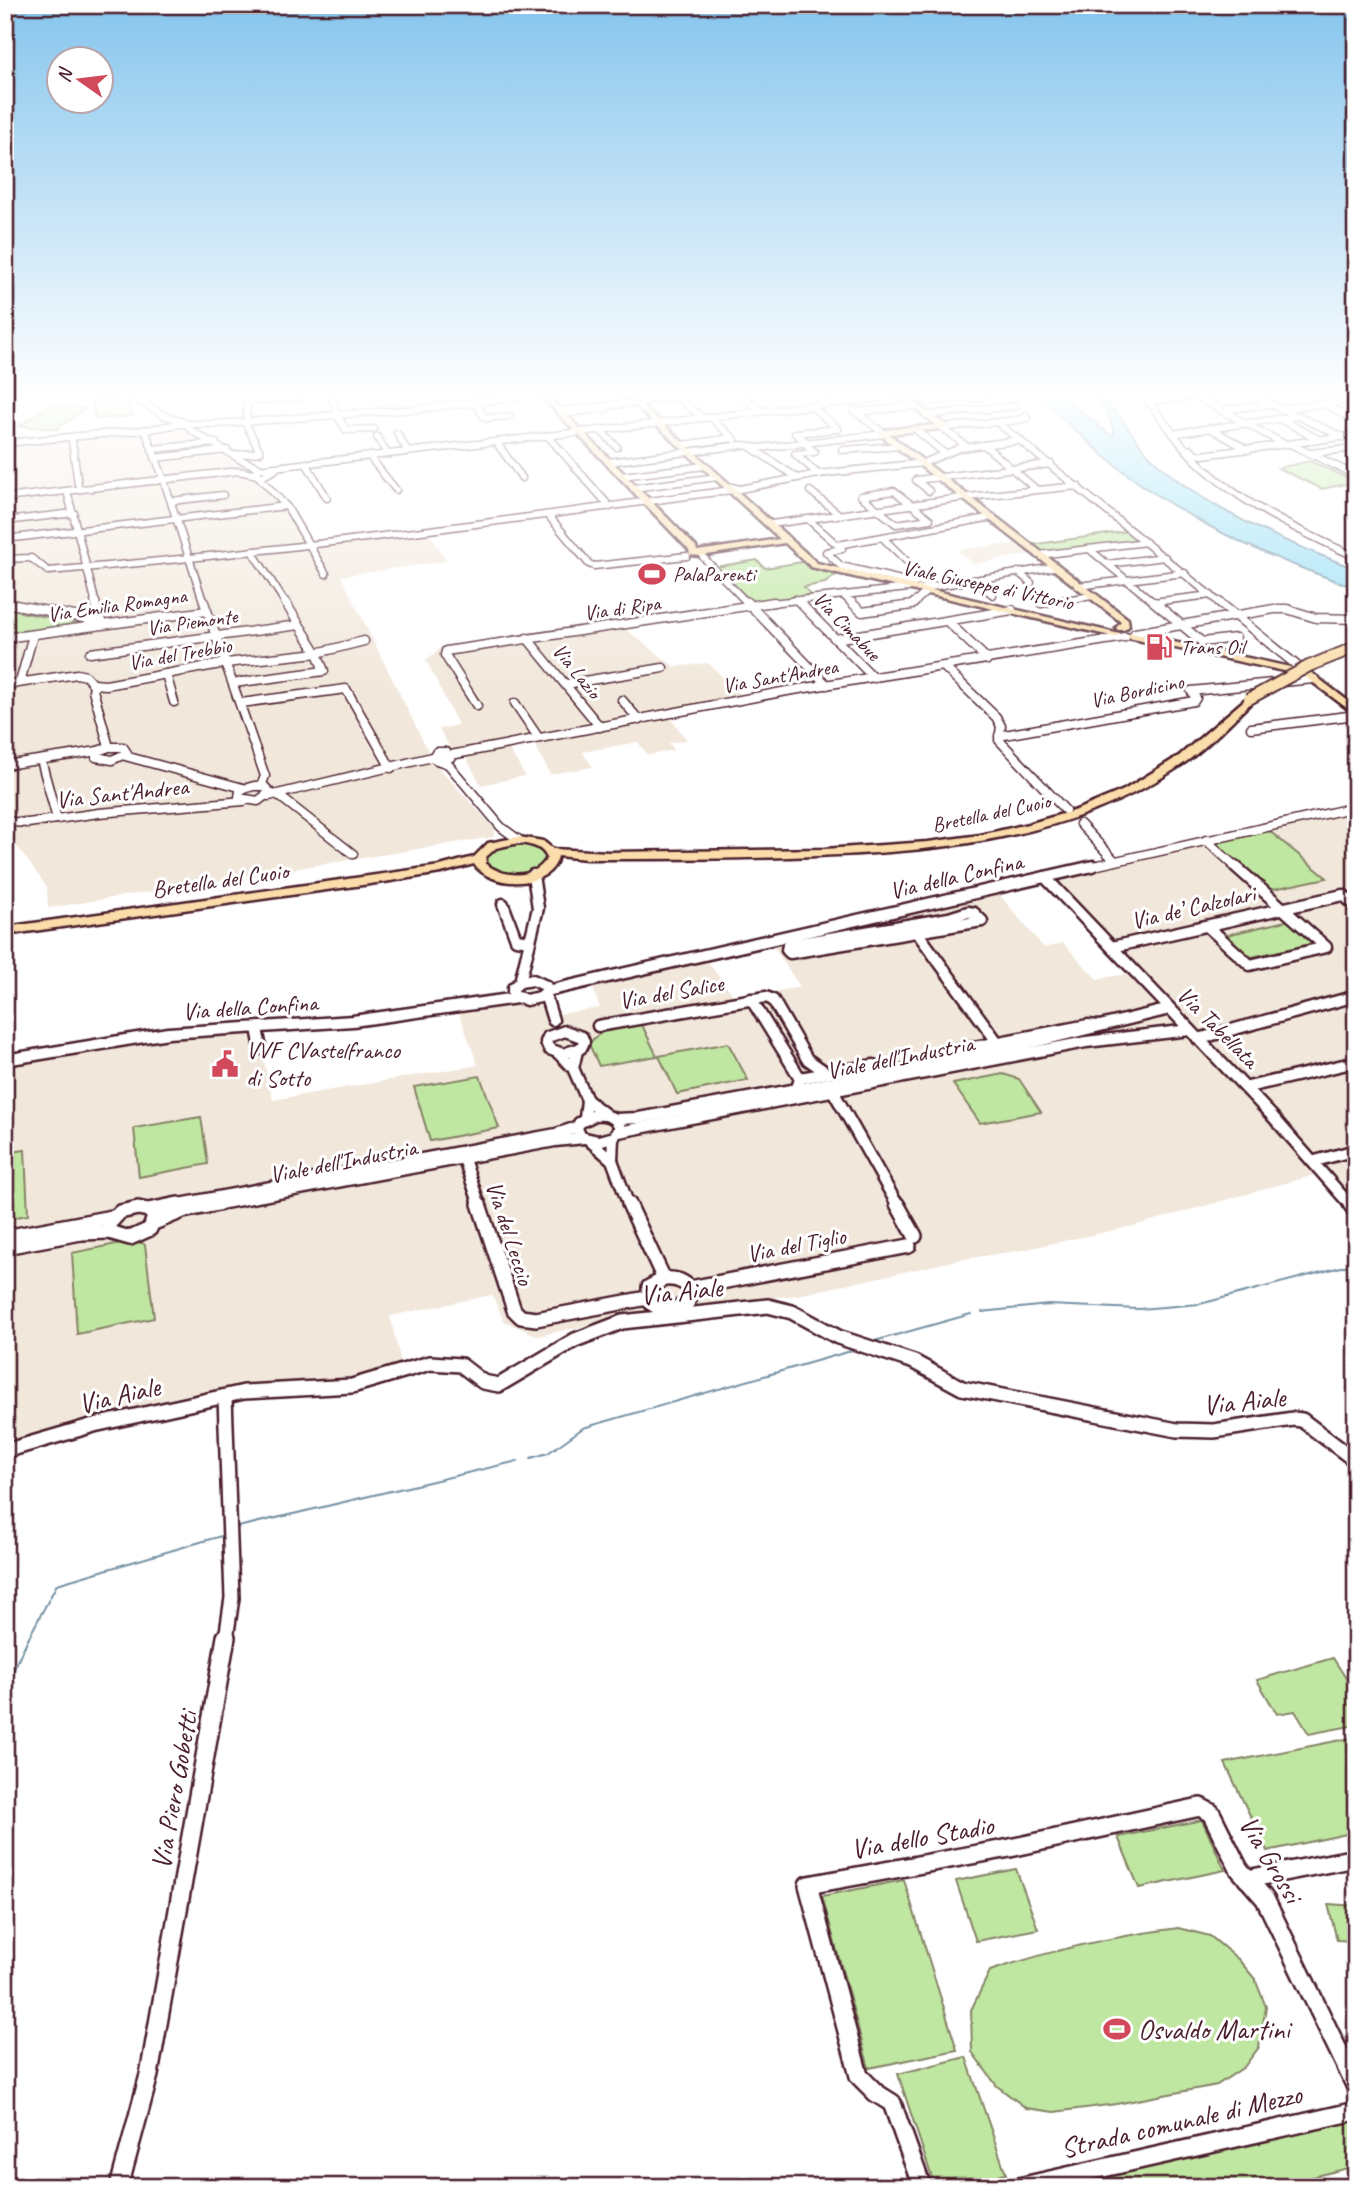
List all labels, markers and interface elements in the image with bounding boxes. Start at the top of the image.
north arrow [46,46,116,116]
text: N [51,64,78,85]
street label: Viale Giuseppe di Vittorio [900,554,1077,616]
sports icon: PalaParenti [637,559,667,589]
place label: PalaParenti [673,561,758,587]
street label: Via Emilia Romagna [46,582,190,628]
street label: Via Cimabue [808,586,887,667]
street label: Via di Ripa [582,590,663,626]
street label: Via Piemonte [145,603,240,641]
street label: Via del Trebbio [127,632,235,676]
fuel station icon: Trans Oil [1144,632,1174,662]
place label: Trans Oil [1180,634,1248,660]
street label: Via Lazio [547,638,609,706]
street label: Via Sant'Andrea [721,653,841,699]
street label: Via Bordicino [1088,668,1187,714]
street label: Via Sant'Andrea [54,771,191,815]
street label: Bretella del Cuoio [930,787,1055,838]
street label: Via della Confina [887,846,1028,906]
street label: Bretella del Cuoio [150,855,292,904]
street label: Via de’ Calzolari [1128,878,1260,936]
street label: Via del Salice [616,968,728,1016]
street label: Via Tabellata [1171,980,1267,1076]
street label: Via della Confina [181,987,321,1027]
street label: Viale dell'Industria [824,1028,978,1086]
place label: VVF CVastelfranco di Sotto [246,1035,401,1093]
public building icon: VVF CVastelfranco di Sotto [210,1049,240,1079]
street label: Viale dell'Industria [267,1132,421,1190]
street label: Via del Leccio [479,1177,541,1290]
street label: Via del Tiglio [744,1220,849,1269]
street label: Via Aiale [638,1269,726,1313]
street label: Via Aiale [75,1368,165,1421]
street label: Via Aiale [1201,1379,1289,1423]
street label: Via Piero Gobetti [143,1704,206,1872]
street label: Via dello Stadio [848,1807,998,1867]
street label: Via Grossi [1231,1809,1312,1912]
place label: Osvaldo Martini [1138,2012,1293,2047]
sports icon: Osvaldo Martini [1102,2014,1132,2044]
street label: Strada comunale di Mezzo [1057,2076,1307,2166]

